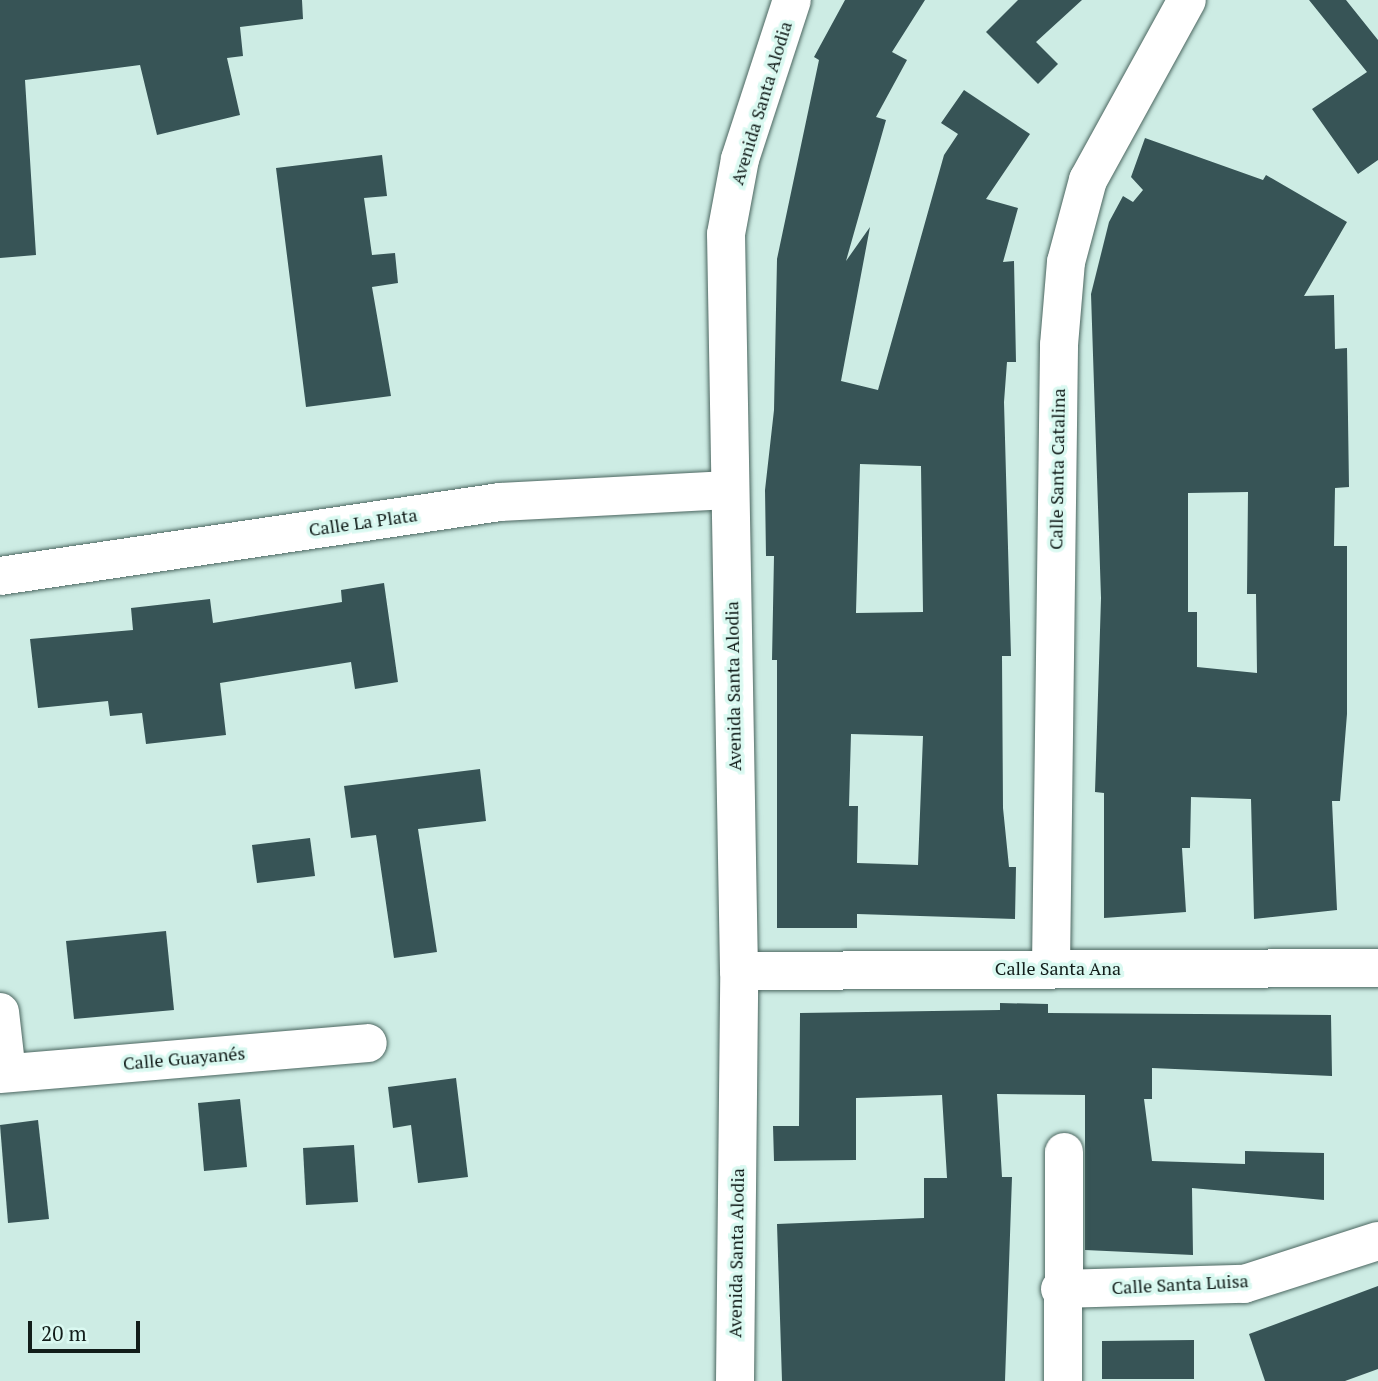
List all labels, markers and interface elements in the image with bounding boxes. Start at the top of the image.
street label: Avenida Santa Alodia [726,18,796,188]
street label: Calle Santa Catalina [1045,388,1069,550]
street label: Calle La Plata [307,504,419,540]
street label: Avenida Santa Alodia [721,601,745,771]
street label: Calle Santa Ana [995,957,1121,979]
street label: Calle Guayanés [122,1042,246,1074]
street label: Avenida Santa Alodia [724,1168,748,1338]
street label: Calle Santa Luisa [1111,1270,1249,1298]
scale bar [32,1308,144,1352]
text: 20 m [41,1319,87,1347]

